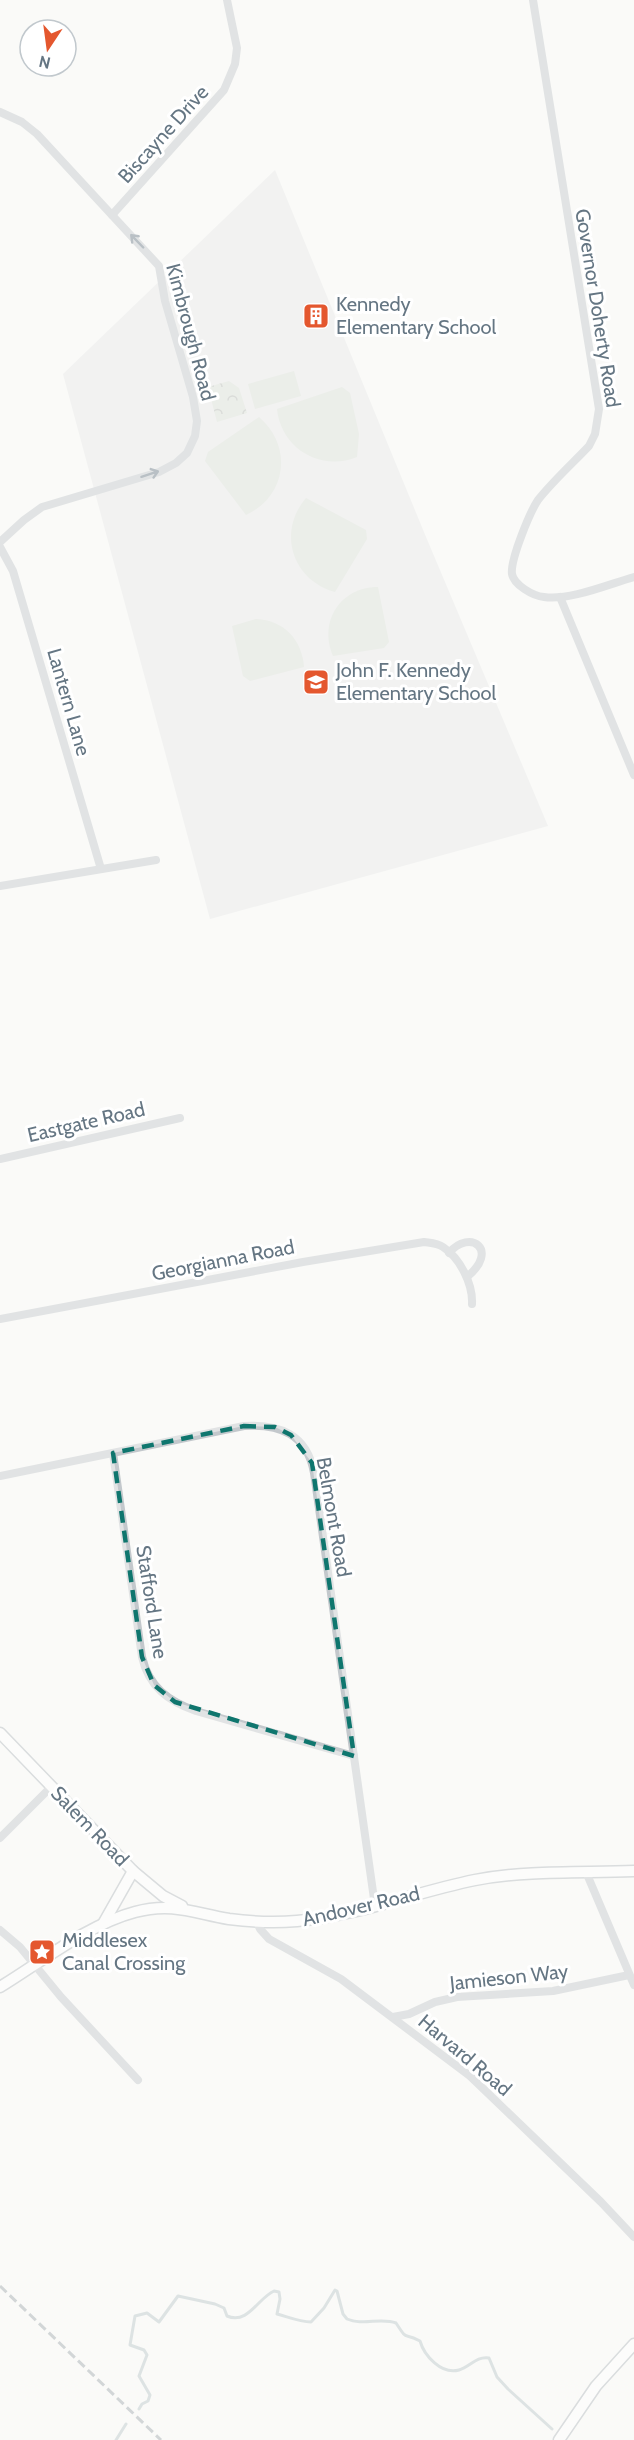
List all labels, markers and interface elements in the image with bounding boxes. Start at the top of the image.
north arrow [18,18,78,78]
text: N [37,52,52,73]
street label: Biscayne Drive [113,80,213,188]
street label: Governor Doherty Road [570,207,626,409]
one-way arrow [130,233,145,248]
street label: Kimbrough Road [161,261,221,403]
place label: Kennedy Elementary School [336,292,497,339]
building icon: Kennedy Elementary School [301,301,331,331]
one-way arrow [140,468,159,479]
street label: Lantern Lane [42,646,96,758]
place label: John F. Kennedy Elementary School [335,658,497,705]
school or university icon: John F. Kennedy Elementary School [301,667,331,697]
street label: Eastgate Road [25,1097,147,1147]
street label: Georgianna Road [150,1234,296,1286]
street label: Belmont Road [312,1455,356,1579]
street label: Stafford Lane [131,1544,173,1660]
street label: Salem Road [46,1781,134,1871]
street label: Andover Road [300,1881,422,1931]
place label: Middlesex Canal Crossing [62,1928,186,1975]
place icon: Middlesex Canal Crossing [27,1937,57,1967]
street label: Jamieson Way [448,1959,569,1995]
street label: Harvard Road [414,2009,516,2101]

